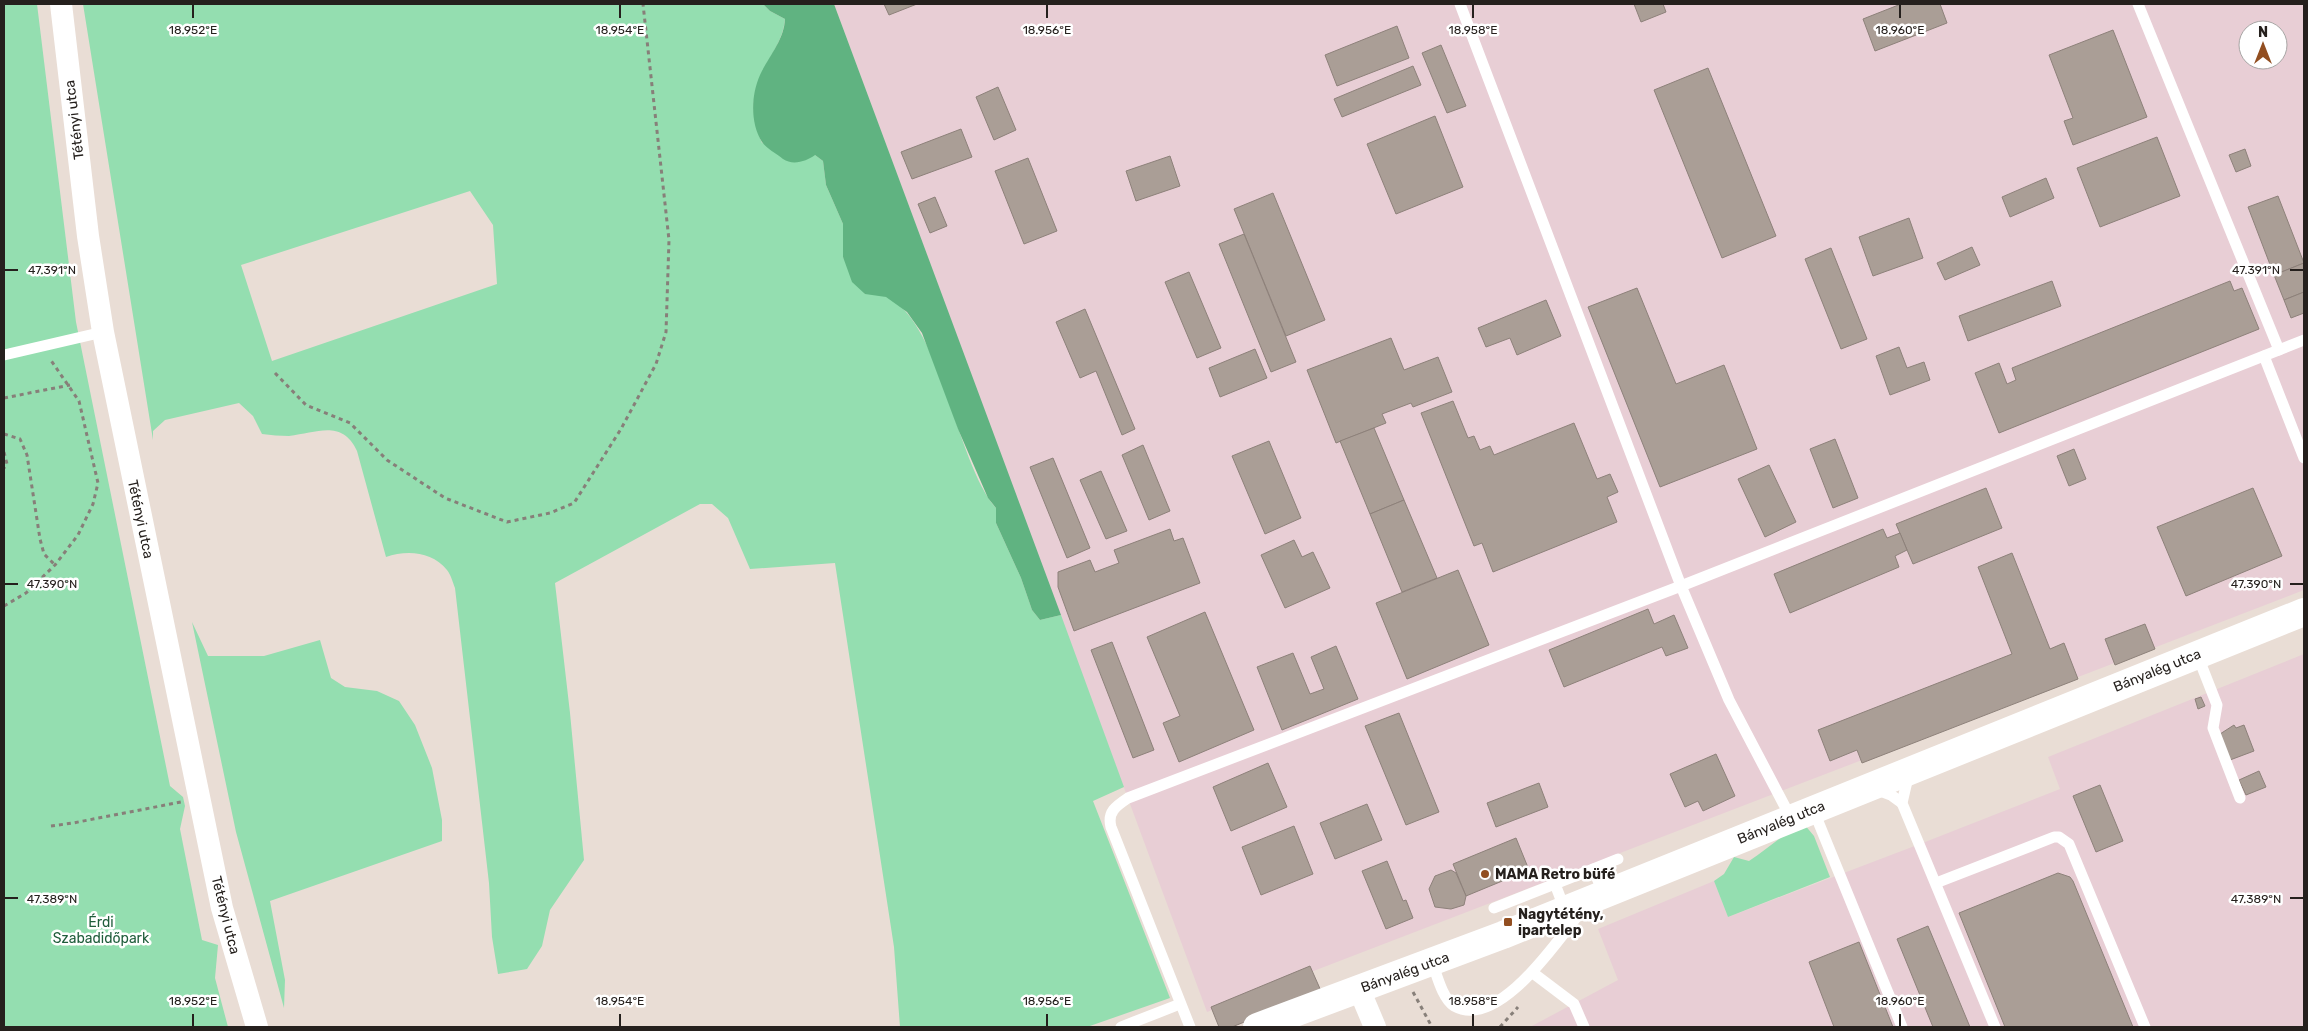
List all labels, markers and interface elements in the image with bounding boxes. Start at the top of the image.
north arrow [2238,20,2288,70]
text: 18.952°E [169,23,217,37]
text: 18.954°E [596,23,644,37]
text: 18.956°E [1023,23,1071,37]
text: 18.958°E [1449,23,1497,37]
text: 18.960°E [1876,23,1924,37]
text: N [2258,24,2268,41]
street label: Tétényi utca [61,79,88,161]
text: 47.391°N [28,263,76,277]
text: 47.391°N [2232,263,2280,277]
street label: Tétényi utca [124,478,157,560]
text: 47.390°N [27,577,77,591]
text: 47.390°N [2231,577,2281,591]
street label: Bányalég utca [2111,645,2203,696]
street label: Bányalég utca [1735,797,1827,848]
place label: MAMA Retro büfé [1495,866,1615,883]
marker: MAMA Retro büfé [1479,868,1491,880]
street label: Tétényi utca [208,874,243,956]
text: 47.389°N [27,892,77,906]
text: 47.389°N [2231,892,2281,906]
place label: Nagytétény, ipartelep [1518,906,1604,939]
park label: Érdi Szabadidőpark [53,913,150,947]
marker: Nagytétény, ipartelep [1502,916,1514,928]
street label: Bányalég utca [1359,949,1452,996]
text: 18.952°E [169,994,217,1008]
text: 18.954°E [596,994,644,1008]
text: 18.956°E [1023,994,1071,1008]
text: 18.958°E [1449,994,1497,1008]
text: 18.960°E [1876,994,1924,1008]

